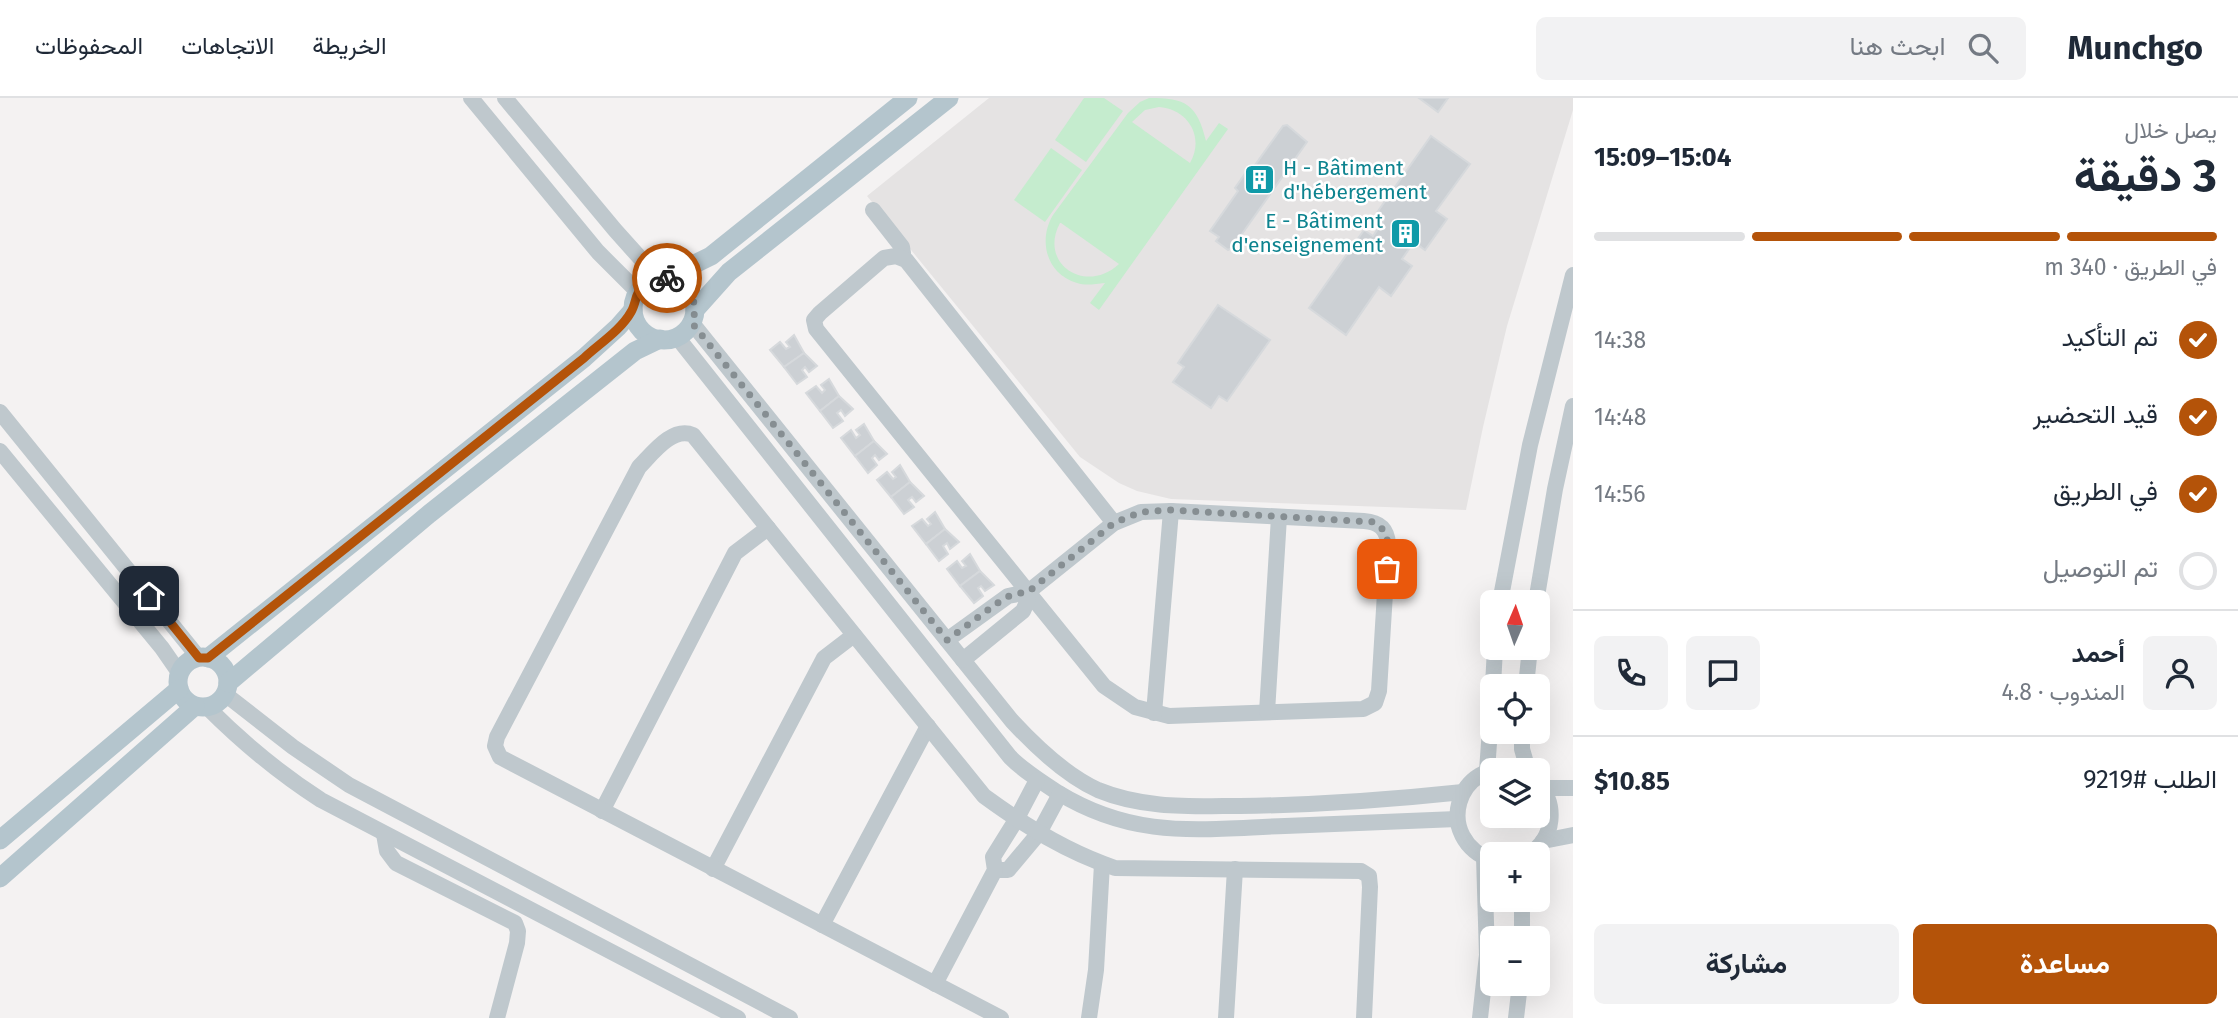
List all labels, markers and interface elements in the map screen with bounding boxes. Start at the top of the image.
search box [1536,17,2026,80]
text: Munchgo [2068,28,2203,68]
icon: search [1964,29,2002,67]
text: ابحث هنا [1849,31,1946,62]
text: المحفوظات [35,32,143,60]
text: الاتجاهات [181,32,274,60]
text: الخريطة [312,32,387,60]
text: يصل خلال [2125,116,2217,144]
text: 15:04–15:09 [1594,142,1731,173]
text: 3 دقيقة [2074,148,2217,203]
place label: H - Bâtiment d'hébergement [1283,155,1427,205]
building icon: H - Bâtiment d'hébergement [1243,163,1277,197]
place label: E - Bâtiment d'enseignement [1231,208,1383,258]
building icon: E - Bâtiment d'enseignement [1389,216,1423,250]
courier [632,243,702,313]
text: في الطريق · 340 m [2044,253,2217,281]
icon: bike [648,259,686,297]
icon: check [2179,321,2217,359]
text: تم التأكيد [2062,322,2158,353]
text: 14:38 [1594,326,1646,354]
icon: check [2179,398,2217,436]
text: قيد التحضير [2033,399,2158,430]
text: 14:48 [1594,403,1647,431]
icon: check [2179,475,2217,513]
text: في الطريق [2053,476,2158,507]
text: 14:56 [1594,480,1646,508]
pin [1357,539,1417,599]
icon: bag [1368,550,1406,588]
text: تم التوصيل [2043,553,2158,584]
pin [119,566,179,626]
icon: home [130,577,168,615]
north arrow [1480,590,1550,660]
map controls [1480,590,1550,996]
button: phone [1594,636,1668,710]
button: chat [1686,636,1760,710]
button: person [2143,636,2217,710]
text: أحمد [2072,638,2125,669]
button: locate [1480,674,1550,744]
text: المندوب · 4.8 [2001,678,2125,706]
button: layers [1480,758,1550,828]
text: الطلب #9219 [2083,764,2217,795]
text: $10.85 [1594,766,1670,797]
button: + [1480,842,1550,912]
button: مشاركة [1594,924,1899,1004]
button: مساعدة [1913,924,2217,1004]
button: − [1480,926,1550,996]

